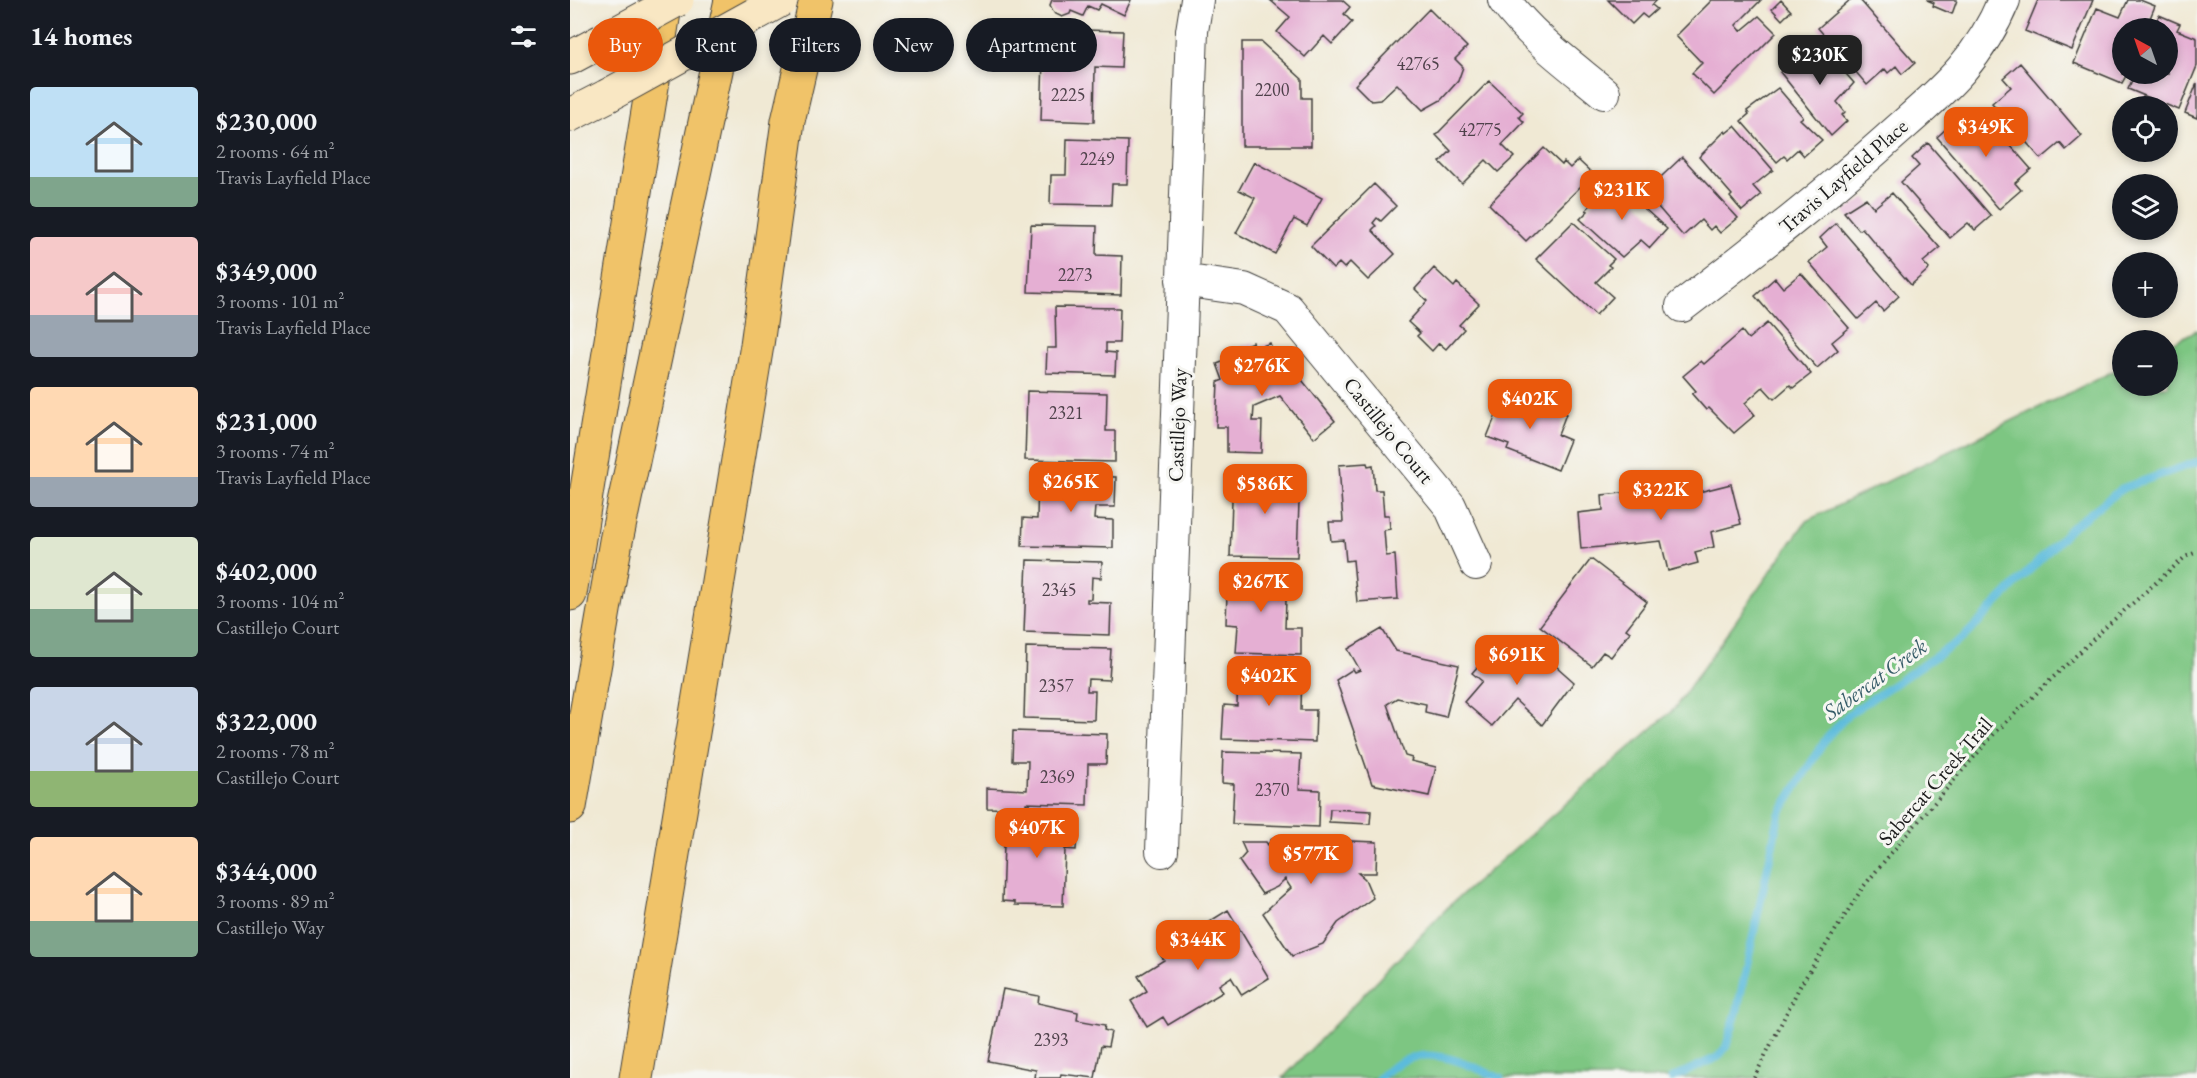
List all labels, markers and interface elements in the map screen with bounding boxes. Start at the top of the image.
chip: Buy [588,18,663,72]
chip: Rent [675,18,757,72]
chip: Filters [769,18,861,72]
chip: New [873,18,954,72]
chip: Apartment [966,18,1097,72]
north arrow [2112,18,2178,84]
map controls [2112,18,2178,396]
text: 14 homes [30,19,132,53]
icon: filters [507,20,540,53]
pin: $230K [1778,35,1862,86]
text: $230K [1792,41,1848,67]
house number: 42765 [1396,52,1440,75]
house number: 2200 [1255,78,1290,101]
house number: 2225 [1051,83,1085,106]
button: locate [2112,96,2178,162]
text: $230,000 [216,104,317,138]
pin: $349K [1944,107,2028,158]
icon: home [78,111,150,183]
street label: Travis Layfield Place [1773,113,1913,239]
text: $349K [1958,113,2014,139]
house number: 42775 [1458,118,1502,141]
text: 2 rooms · 64 m² [216,138,335,164]
house number: 2249 [1080,147,1115,170]
text: Travis Layfield Place [216,164,370,190]
pin: $231K [1580,170,1664,221]
button: layers [2112,174,2178,240]
text: $231K [1594,176,1650,202]
button: + [2112,252,2178,318]
text: $349,000 [216,254,317,288]
icon: home [78,261,150,333]
house number: 2273 [1058,263,1092,286]
text: 3 rooms · 101 m² [216,288,344,314]
text: Travis Layfield Place [216,314,370,340]
button: − [2112,330,2178,396]
pin: $276K [1220,346,1304,397]
text: $276K [1234,352,1290,378]
street label: Castillejo Way [1162,367,1193,482]
street label: Castillejo Court [1338,371,1440,489]
pin: $402K [1488,379,1572,430]
text: $402K [1502,385,1558,411]
house number: 2321 [1049,401,1083,424]
text: $231,000 [216,404,317,438]
icon: home [78,411,150,483]
text: 3 rooms · 74 m² [216,438,335,464]
pin: $265K [1029,462,1113,513]
text: Travis Layfield Place [216,464,370,490]
pin: $586K [1223,464,1307,515]
text: $265K [1043,468,1099,494]
text: $586K [1237,470,1293,496]
pin: $322K [1619,470,1703,521]
text: $322K [1633,476,1689,502]
text: $402,000 [216,554,317,588]
icon: home [78,561,150,633]
pin: $267K [1219,562,1303,613]
text: $267K [1233,568,1289,594]
house number: 2345 [1042,578,1076,601]
text: 3 rooms · 104 m² [216,588,344,614]
text: Castillejo Court [216,614,339,640]
water label: Sabercat Creek [1816,632,1933,727]
pin: $691K [1475,635,1559,686]
text: $691K [1489,641,1545,667]
pin: $402K [1227,656,1311,707]
text: $402K [1241,662,1297,688]
house number: 2357 [1039,674,1074,697]
text: $322,000 [216,704,317,738]
icon: home [78,711,150,783]
street label: Sabercat Creek Trail [1872,711,1998,851]
text: 2 rooms · 78 m² [216,738,335,764]
text: Castillejo Court [216,764,339,790]
house number: 2369 [1040,765,1075,788]
house number: 2370 [1255,778,1290,801]
pin: $407K [995,808,1079,859]
text: $407K [1009,814,1065,840]
pin: $577K [1269,834,1353,885]
text: $577K [1283,840,1339,866]
text: $344,000 [216,854,317,888]
icon: home [78,861,150,933]
text: 3 rooms · 89 m² [216,888,335,914]
text: Castillejo Way [216,914,325,940]
pin: $344K [1156,920,1240,971]
text: $344K [1170,926,1226,952]
house number: 2393 [1034,1028,1068,1051]

